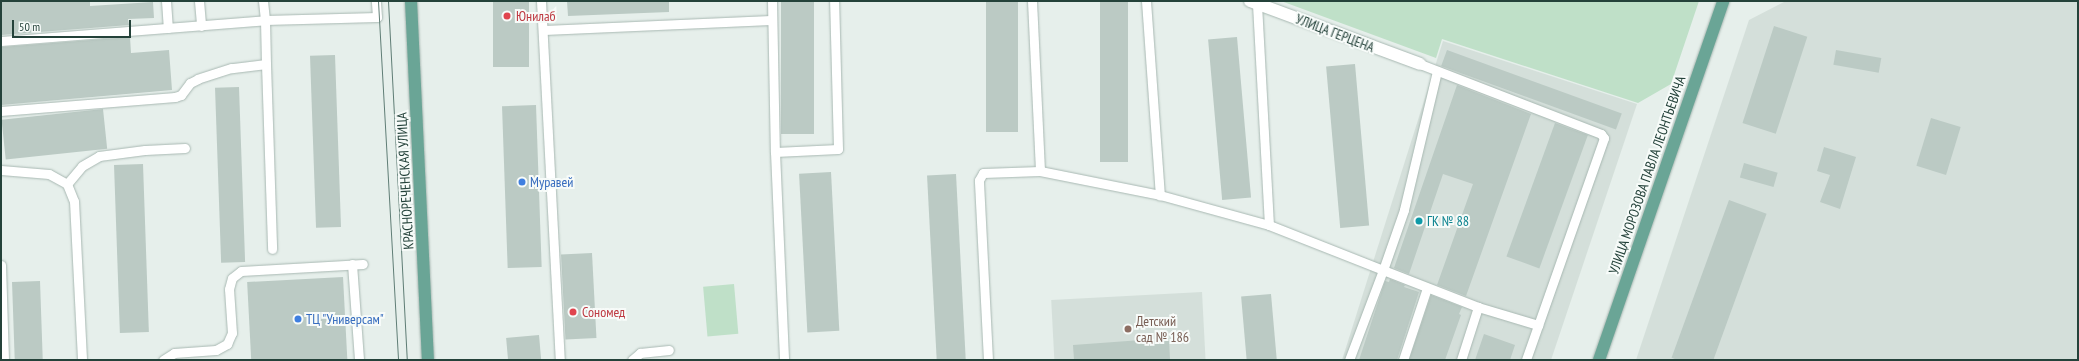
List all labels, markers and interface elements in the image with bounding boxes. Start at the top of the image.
place label: Юнилаб [516,8,556,24]
marker: Юнилаб [501,10,513,22]
street label: УЛИЦА ГЕРЦЕНА [1293,10,1377,56]
scale bar [14,12,133,38]
text: 50 m [19,19,40,34]
street label: УЛИЦА МОРОЗОВА ПАВЛА ЛЕОНТЬЕВИЧА [1605,73,1689,277]
street label: КРАСНОРЕЧЕНСКАЯ УЛИЦА [393,112,417,250]
place label: Муравей [530,174,573,190]
marker: Муравей [517,177,527,187]
place label: ГК № 88 [1427,213,1469,229]
marker: ГК № 88 [1414,216,1424,226]
place label: Сономед [582,304,625,320]
marker: Сономед [567,306,579,318]
place label: ТЦ "Универсам" [306,311,385,327]
place label: Детский сад № 186 [1136,313,1189,346]
marker: ТЦ "Универсам" [293,314,303,324]
marker: Детский сад № 186 [1123,324,1133,334]

